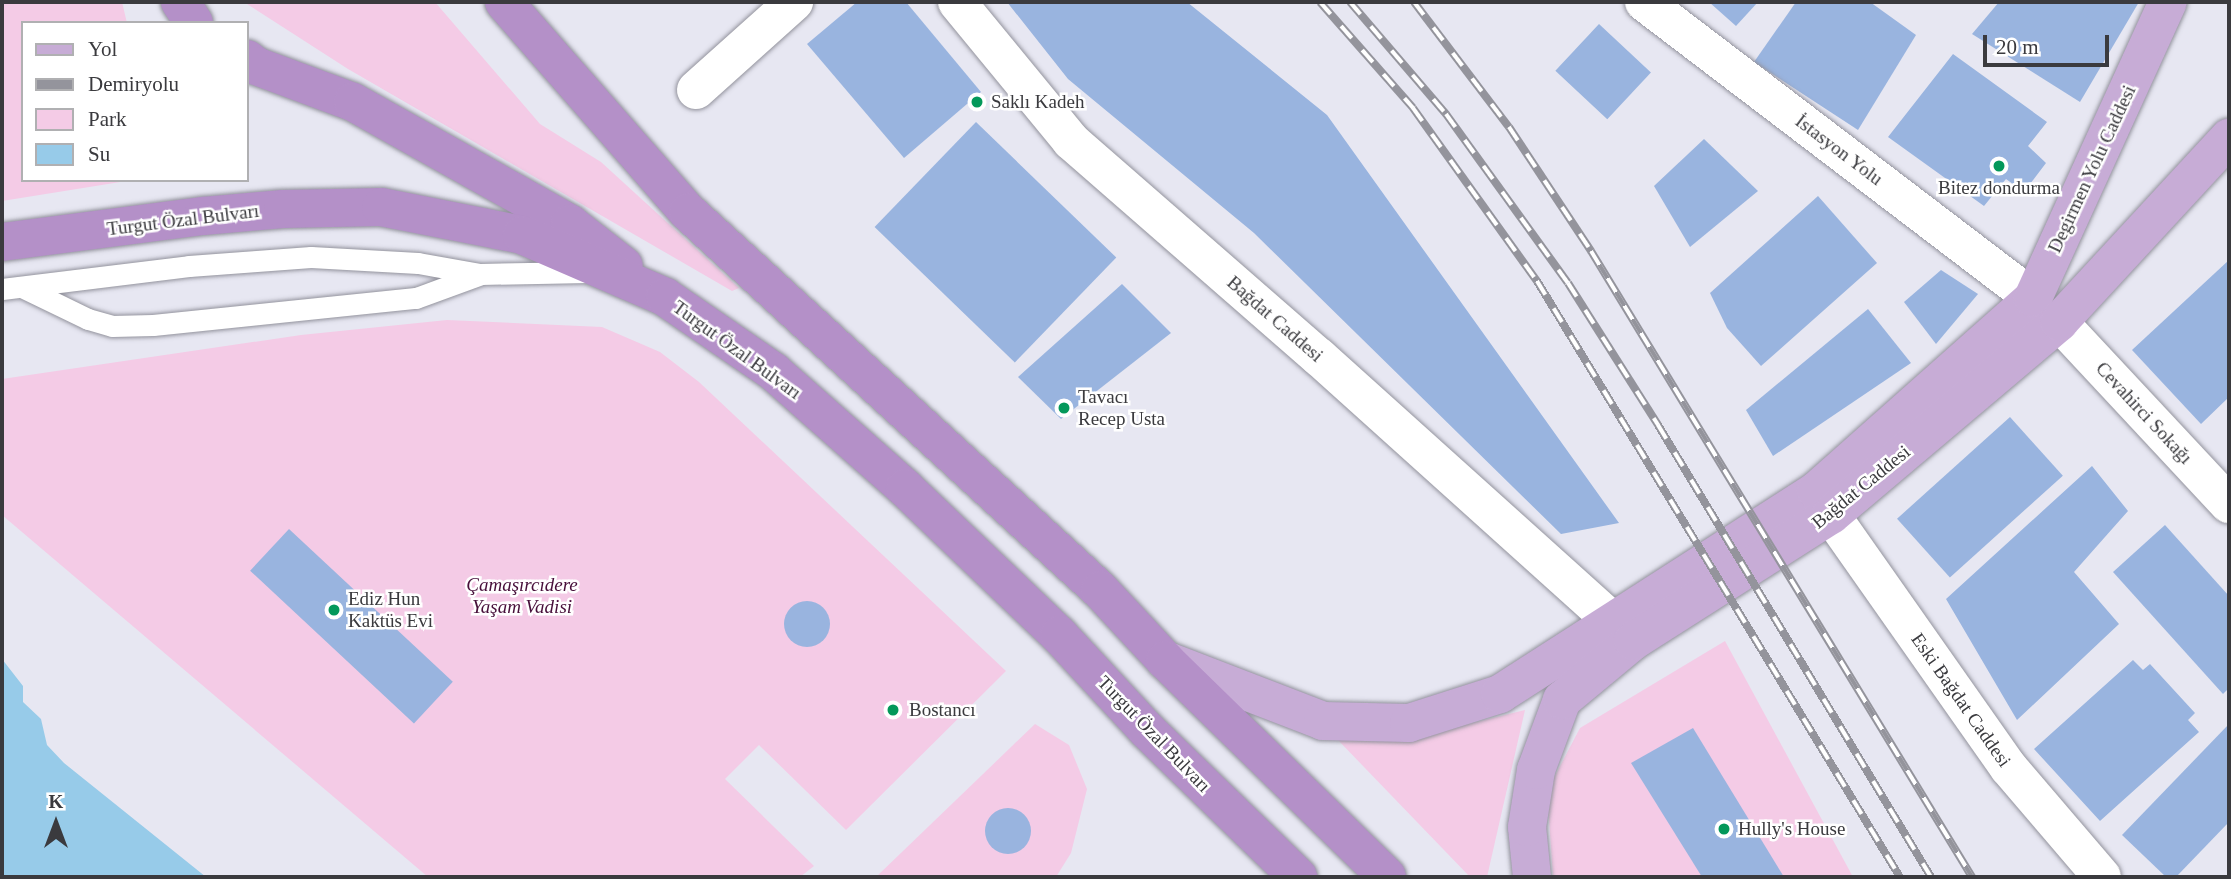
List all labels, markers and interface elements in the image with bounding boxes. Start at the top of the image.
legend [21,21,248,182]
scale bar [1986,21,2112,65]
text: 20 m [1996,35,2039,59]
text: Yol [88,37,117,61]
text: Demiryolu [88,72,179,96]
street label: Degirmen Yolu Caddesi [2043,81,2141,257]
place label: Saklı Kadeh [991,91,1084,113]
marker: Saklı Kadeh [969,94,985,110]
text: Park [88,107,127,131]
street label: İstasyon Yolu [1791,110,1887,190]
text: Su [88,142,110,166]
marker: Bitez dondurma [1991,158,2007,174]
place label: Bitez dondurma [1938,177,2060,199]
street label: Turgut Özal Bulvarı [106,199,260,241]
street label: Bağdat Caddesi [1222,271,1328,367]
street label: Turgut Özal Bulvarı [668,296,806,404]
street label: Cevahirci Sokağı [2091,357,2197,469]
place label: Tavacı Recep Usta [1078,386,1165,430]
marker: Tavacı Recep Usta [1056,400,1072,416]
street label: Bağdat Caddesi [1807,440,1915,534]
park label: Çamaşırcıdere Yaşam Vadisi [466,574,578,618]
place label: Ediz Hun Kaktüs Evi [348,588,433,632]
marker: Ediz Hun Kaktüs Evi [326,602,342,618]
street label: Eski Bağdat Caddesi [1906,629,2016,771]
street label: Turgut Özal Bulvarı [1093,671,1215,797]
place label: Bostancı [909,699,975,721]
marker: Bostancı [883,700,903,720]
north arrow [21,788,91,858]
text: K [49,791,63,812]
place label: Hully's House [1738,818,1845,840]
marker: Hully's House [1716,821,1732,837]

